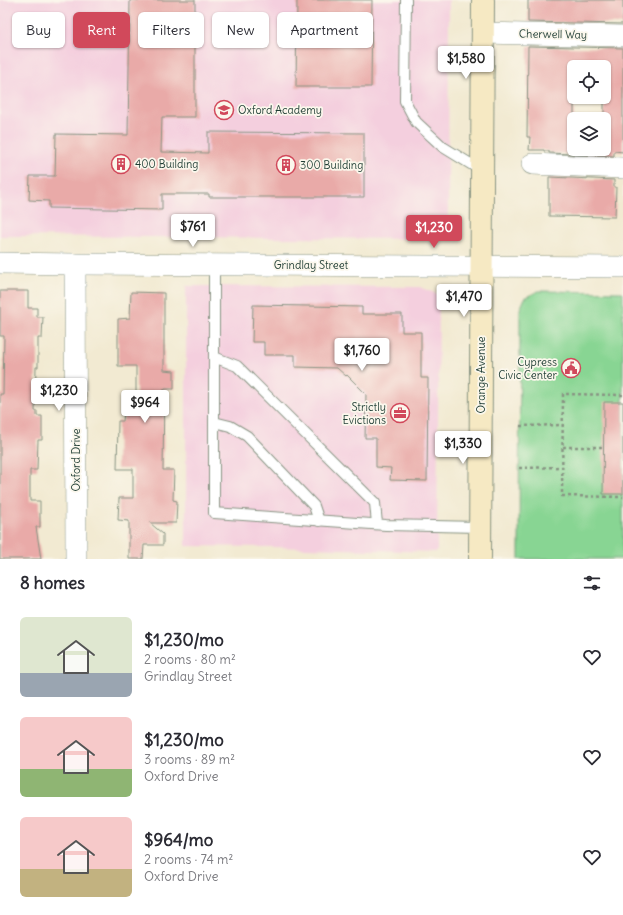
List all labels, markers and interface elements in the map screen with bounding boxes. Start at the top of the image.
chip: Buy [12,12,65,48]
chip: Rent [73,12,130,48]
chip: Filters [138,12,204,48]
chip: New [212,12,269,48]
chip: Apartment [277,12,373,48]
street label: Cherwell Way [519,26,587,42]
pin: $1,580 [433,46,499,80]
text: $1,580 [447,50,485,67]
map controls [567,60,611,156]
button: locate [567,60,611,104]
school or university icon: Oxford Academy [213,99,235,121]
place label: Oxford Academy [238,103,322,117]
button: layers [567,112,611,156]
building icon: 400 Building [110,153,132,175]
building icon: 300 Building [275,154,297,176]
place label: 400 Building [135,157,198,171]
place label: 300 Building [300,158,363,172]
pin: $761 [169,214,217,248]
pin: $1,230 [401,215,467,249]
text: $761 [180,218,206,235]
text: $1,230 [415,219,453,236]
street label: Grindlay Street [274,258,349,272]
pin: $1,470 [431,284,497,318]
text: $1,470 [446,288,482,305]
street label: Orange Avenue [474,336,488,414]
pin: $1,760 [329,338,395,372]
text: $1,760 [343,342,381,359]
place label: Cypress Civic Center [498,355,558,382]
public building icon: Cypress Civic Center [560,357,582,379]
pin: $1,230 [26,378,92,412]
text: $1,230 [40,382,78,399]
pin: $964 [121,390,169,424]
text: $964 [130,394,160,411]
place label: Strictly Evictions [343,400,386,427]
office icon: Strictly Evictions [389,402,411,424]
street label: Oxford Drive [69,428,83,492]
pin: $1,330 [430,431,496,465]
text: $1,330 [444,435,482,452]
text: 8 homes [20,572,85,594]
icon: filters [581,572,603,594]
text: $1,230/mo [144,629,224,651]
icon: home [52,633,100,681]
icon: heart [581,646,603,668]
text: 2 rooms · 80 m² [144,651,236,668]
text: Grindlay Street [144,668,232,685]
text: $1,230/mo [144,729,224,751]
icon: home [52,733,100,781]
icon: heart [581,746,603,768]
text: 3 rooms · 89 m² [144,751,235,768]
text: Oxford Drive [144,768,219,785]
text: $964/mo [144,829,213,851]
icon: home [52,833,100,881]
icon: heart [581,846,603,868]
text: 2 rooms · 74 m² [144,851,233,868]
text: Oxford Drive [144,868,219,885]

